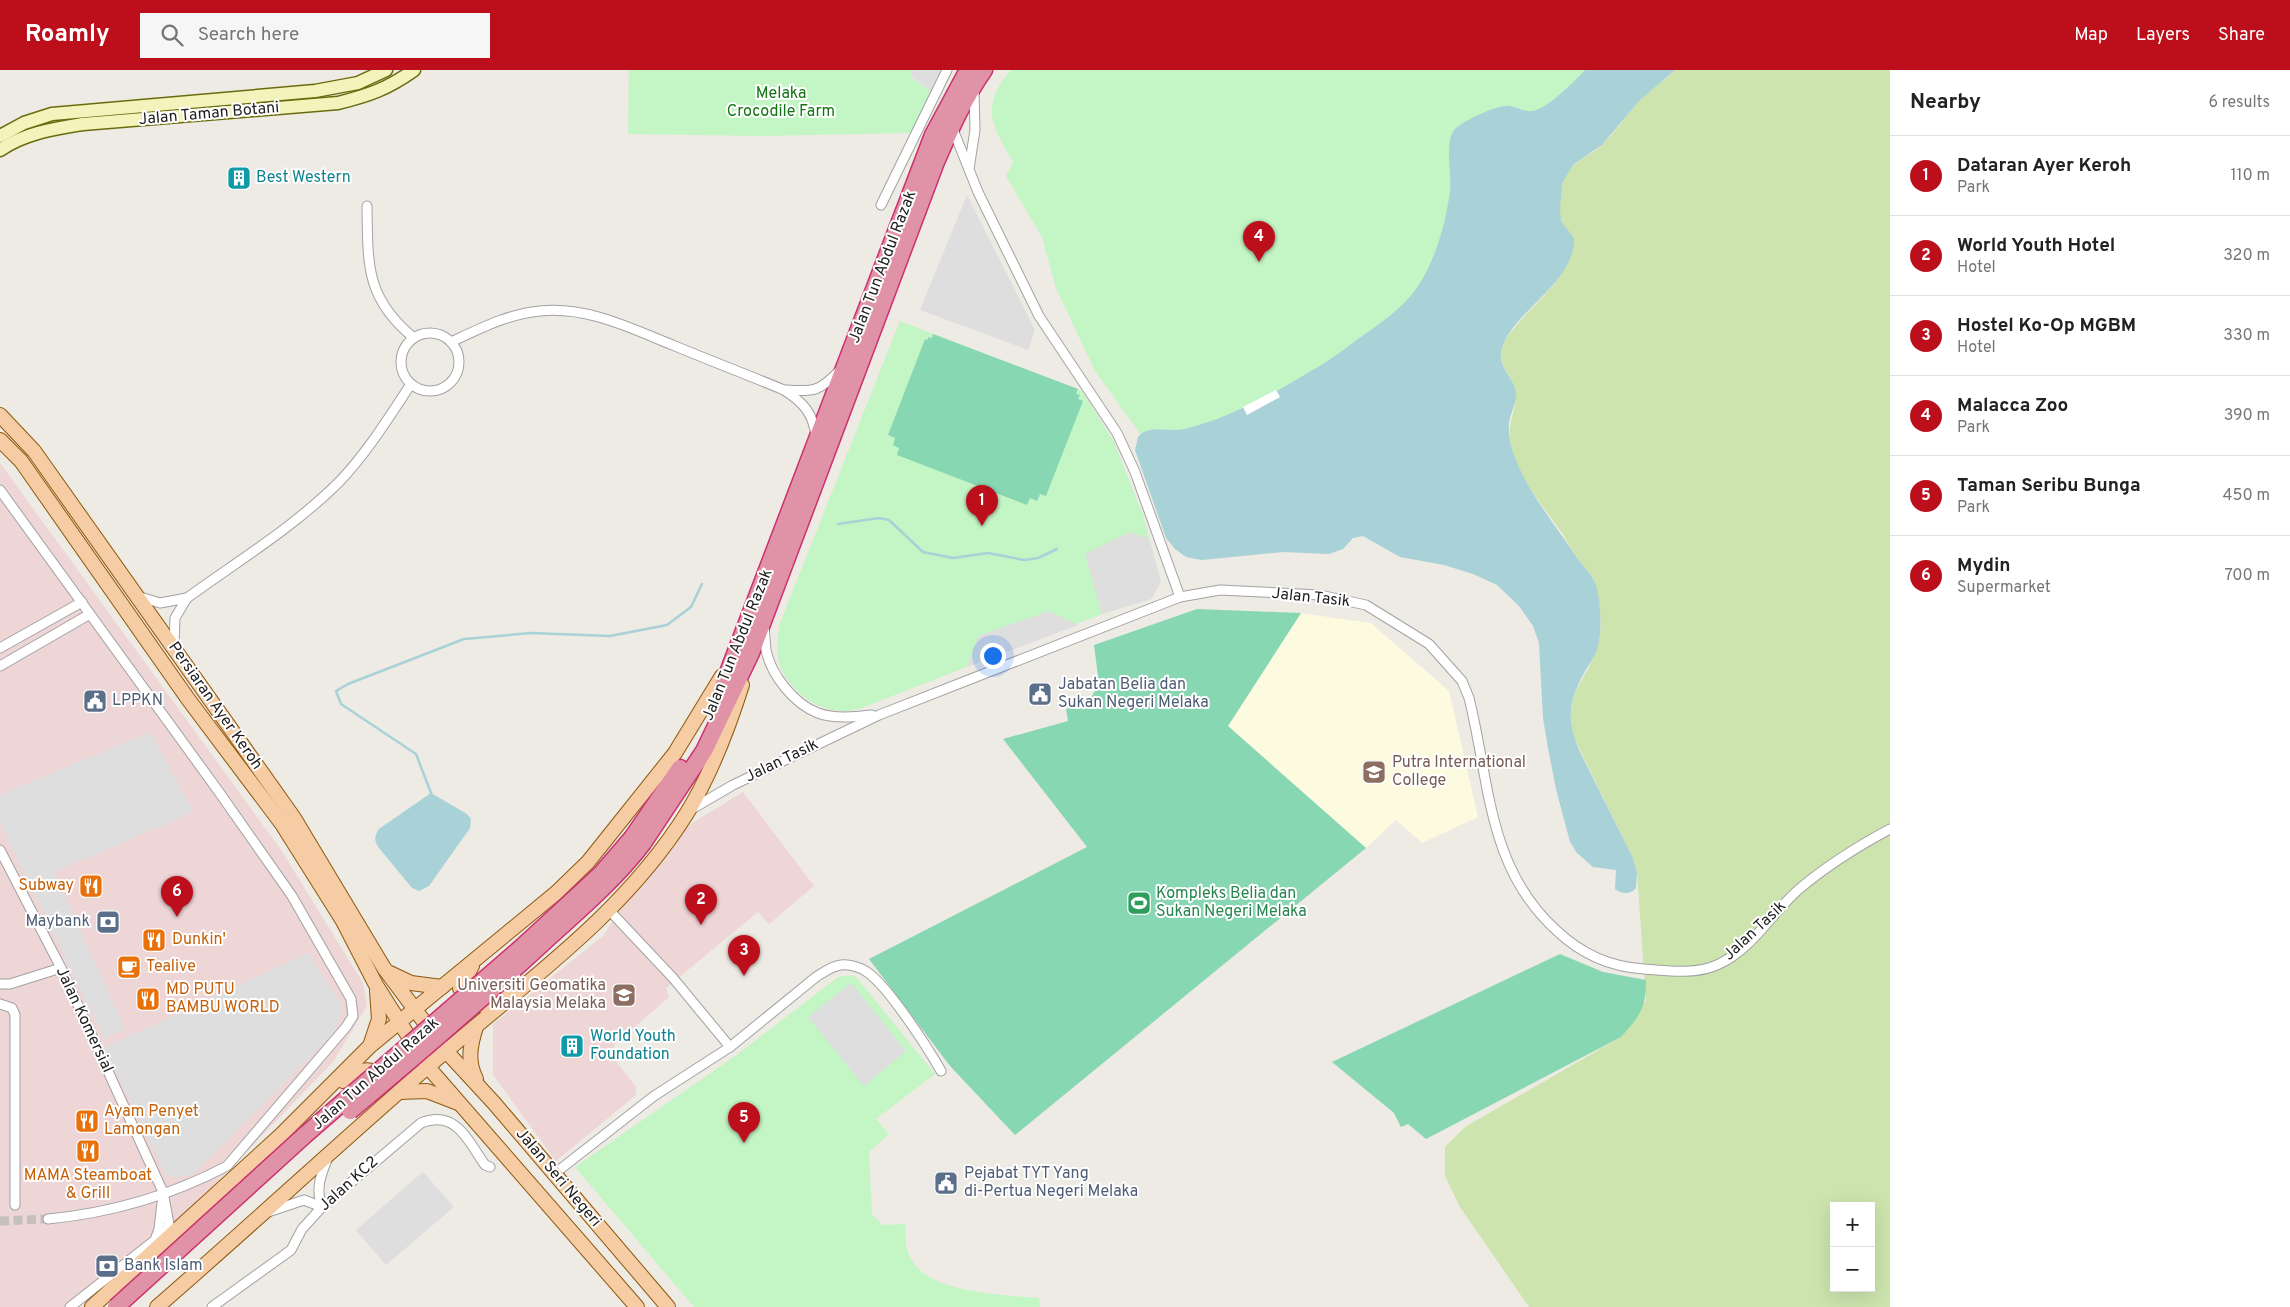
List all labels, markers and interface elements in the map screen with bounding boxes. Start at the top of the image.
search box [140,13,490,58]
text: Roamly [25,20,110,50]
icon: search [158,21,186,49]
text: Search here [198,23,299,47]
text: Map [2074,24,2108,47]
text: Layers [2136,24,2190,47]
text: Share [2218,24,2265,47]
park label: Melaka Crocodile Farm [727,84,835,122]
text: Nearby [1910,89,1981,116]
text: 6 results [2208,93,2270,113]
street label: Jalan Taman Botani [138,98,280,130]
text: Dataran Ayer Keroh [1957,154,2131,178]
building icon: Best Western [226,165,252,191]
text: 1 [1923,166,1929,186]
text: 110 m [2230,166,2270,186]
place label: Best Western [256,168,351,188]
text: Park [1957,178,1990,198]
street label: Jalan Tun Abdul Razak [845,188,921,346]
pin: 4 [1243,221,1275,262]
text: World Youth Hotel [1957,234,2115,258]
text: 2 [1921,246,1931,266]
text: 320 m [2223,246,2270,266]
text: Hotel [1957,258,1996,278]
text: Hostel Ko-Op MGBM [1957,314,2136,338]
text: 3 [1921,326,1931,346]
text: 330 m [2223,326,2270,346]
text: Hotel [1957,338,1996,358]
text: Malacca Zoo [1957,394,2068,418]
text: 4 [1921,406,1931,426]
text: 390 m [2224,406,2270,426]
text: Park [1957,418,1990,438]
text: Taman Seribu Bunga [1957,474,2141,498]
pin: 1 [966,485,998,526]
text: 5 [1921,486,1931,506]
text: 450 m [2223,486,2270,506]
text: Park [1957,498,1990,518]
text: Mydin [1957,554,2011,578]
street label: Jalan Tun Abdul Razak [698,566,778,724]
text: 6 [1921,566,1931,586]
text: 700 m [2224,566,2270,586]
text: Supermarket [1957,578,2051,598]
street label: Jalan Tasik [1271,584,1351,612]
street label: Persiaran Ayer Keroh [163,638,267,774]
your location [980,643,1006,669]
place label: Jabatan Belia dan Sukan Negeri Melaka [1058,675,1209,713]
public building icon: Jabatan Belia dan Sukan Negeri Melaka [1027,681,1053,707]
public building icon: LPPKN [82,688,108,714]
place label: LPPKN [112,691,163,711]
street label: Jalan Tasik [742,735,822,787]
place label: Putra International College [1392,753,1526,791]
school or university icon: Putra International College [1361,759,1387,785]
restaurant icon: Subway [78,873,104,899]
place label: Subway [18,876,74,896]
pin: 6 [161,876,193,917]
pin: 2 [685,884,717,925]
place label: Kompleks Belia dan Sukan Negeri Melaka [1156,884,1307,922]
sports icon: Kompleks Belia dan Sukan Negeri Melaka [1126,890,1152,916]
street label: Jalan Tasik [1719,897,1791,965]
bank icon: Maybank [95,909,121,935]
place label: Maybank [25,912,90,932]
restaurant icon: Dunkin' [141,927,167,953]
place label: Dunkin' [172,930,226,950]
pin: 3 [728,935,760,976]
cafe icon: Tealive [116,954,142,980]
place label: Tealive [146,957,196,977]
street label: Jalan Komersial [51,964,117,1076]
place label: Universiti Geomatika Malaysia Melaka [457,976,606,1014]
place label: MD PUTU BAMBU WORLD [166,980,280,1018]
school or university icon: Universiti Geomatika Malaysia Melaka [611,982,637,1008]
restaurant icon: MD PUTU BAMBU WORLD [135,986,161,1012]
street label: Jalan Tun Abdul Razak [308,1013,444,1135]
place label: World Youth Foundation [590,1027,676,1065]
building icon: World Youth Foundation [559,1033,585,1059]
place label: Ayam Penyet Lamongan [104,1102,199,1140]
pin: 5 [728,1102,760,1143]
restaurant icon: Ayam Penyet Lamongan [74,1108,100,1134]
street label: Jalan Seri Negeri [511,1124,605,1232]
restaurant icon: MAMA Steamboat & Grill [75,1138,101,1164]
street label: Jalan KC2 [315,1152,383,1216]
place label: Pejabat TYT Yang di-Pertua Negeri Melaka [964,1164,1138,1202]
place label: MAMA Steamboat & Grill [24,1166,152,1204]
public building icon: Pejabat TYT Yang di-Pertua Negeri Melaka [933,1170,959,1196]
map controls [1830,1202,1875,1292]
button: + [1830,1202,1875,1247]
button: − [1830,1247,1875,1292]
bank icon: Bank Islam [94,1253,120,1279]
place label: Bank Islam [124,1256,203,1276]

